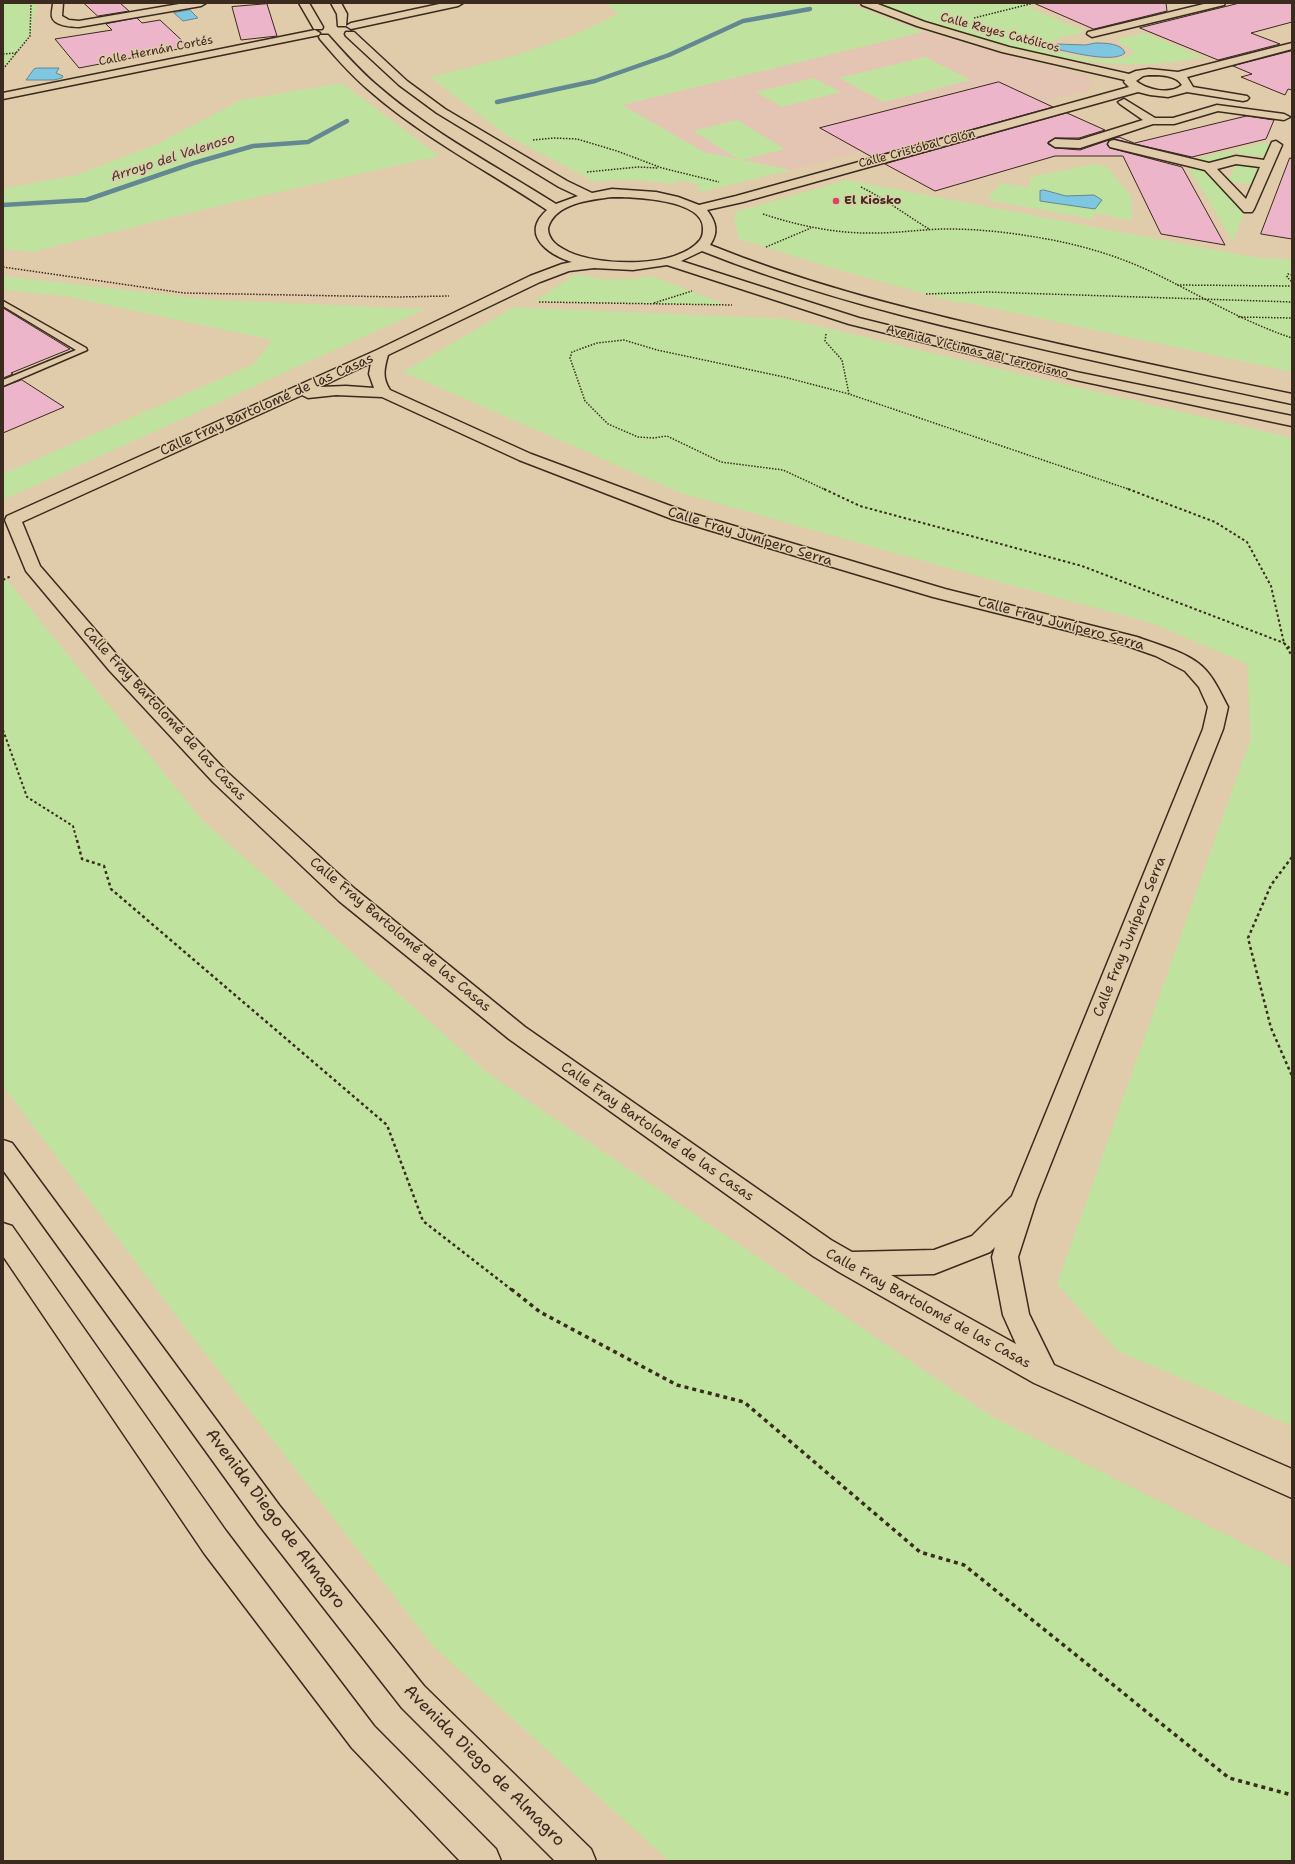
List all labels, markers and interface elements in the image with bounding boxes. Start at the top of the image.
street label: Calle Reyes Católicos [939,10,1061,56]
street label: Calle Hernán Cortés [98,33,214,69]
street label: Calle Cristóbal Colón [857,126,977,172]
water label: Arroyo del Valenoso [109,131,237,185]
place label: El Kiosko [844,194,901,208]
marker: El Kiosko [831,196,841,206]
street label: Avenida Víctimas del Terrorismo [884,322,1070,382]
street label: Calle Fray Bartolomé de las Casas [158,350,376,460]
street label: Calle Fray Junípero Serra [666,504,834,570]
street label: Calle Fray Junípero Serra [976,594,1146,654]
street label: Calle Fray Bartolomé de las Casas [79,624,249,804]
street label: Calle Fray Bartolomé de las Casas [306,854,494,1016]
street label: Calle Fray Junípero Serra [1090,854,1170,1020]
street label: Calle Fray Bartolomé de las Casas [557,1059,757,1205]
street label: Calle Fray Bartolomé de las Casas [823,1245,1033,1373]
street label: Avenida Diego de Almagro [201,1425,349,1613]
street label: Avenida Diego de Almagro [399,1681,569,1851]

